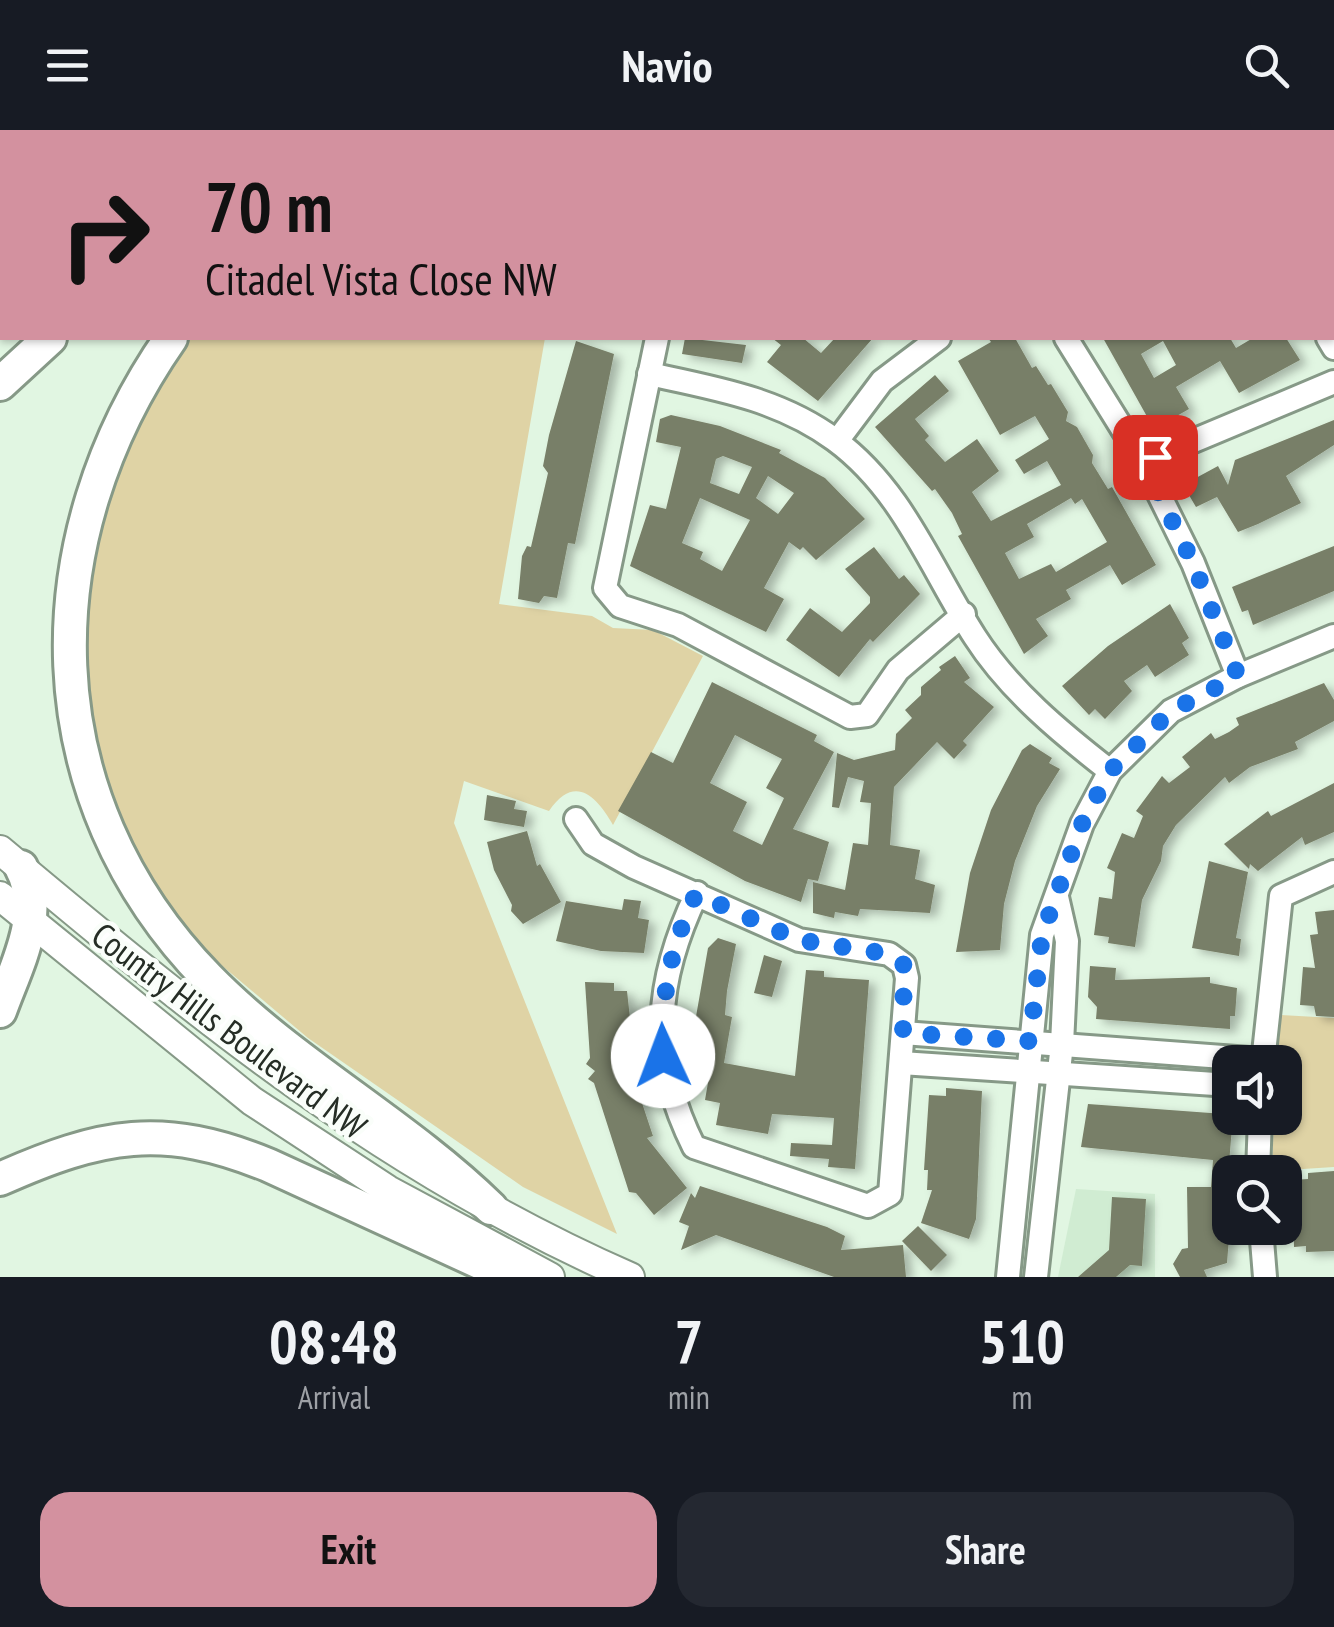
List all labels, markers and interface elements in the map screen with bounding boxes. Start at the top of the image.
text: Navio [622,36,713,94]
icon: menu [40,38,95,93]
icon: search [1239,38,1294,93]
text: 70 m [205,161,333,251]
icon: right [40,170,170,300]
text: Citadel Vista Close NW [205,249,557,307]
pin [1113,415,1198,500]
icon: arrive [1128,430,1183,485]
street label: Country Hills Boulevard NW [83,912,377,1149]
position arrow [611,1004,715,1108]
map controls [1212,1045,1302,1245]
button: sound [1212,1045,1302,1135]
button: search [1212,1155,1302,1245]
text: 08:48 [269,1302,399,1380]
text: 7 [675,1302,703,1380]
text: 510 [979,1302,1065,1380]
text: Arrival [298,1376,370,1418]
text: min [668,1376,710,1418]
text: m [1011,1376,1032,1418]
button: Exit [40,1492,657,1607]
button: Share [677,1492,1294,1607]

